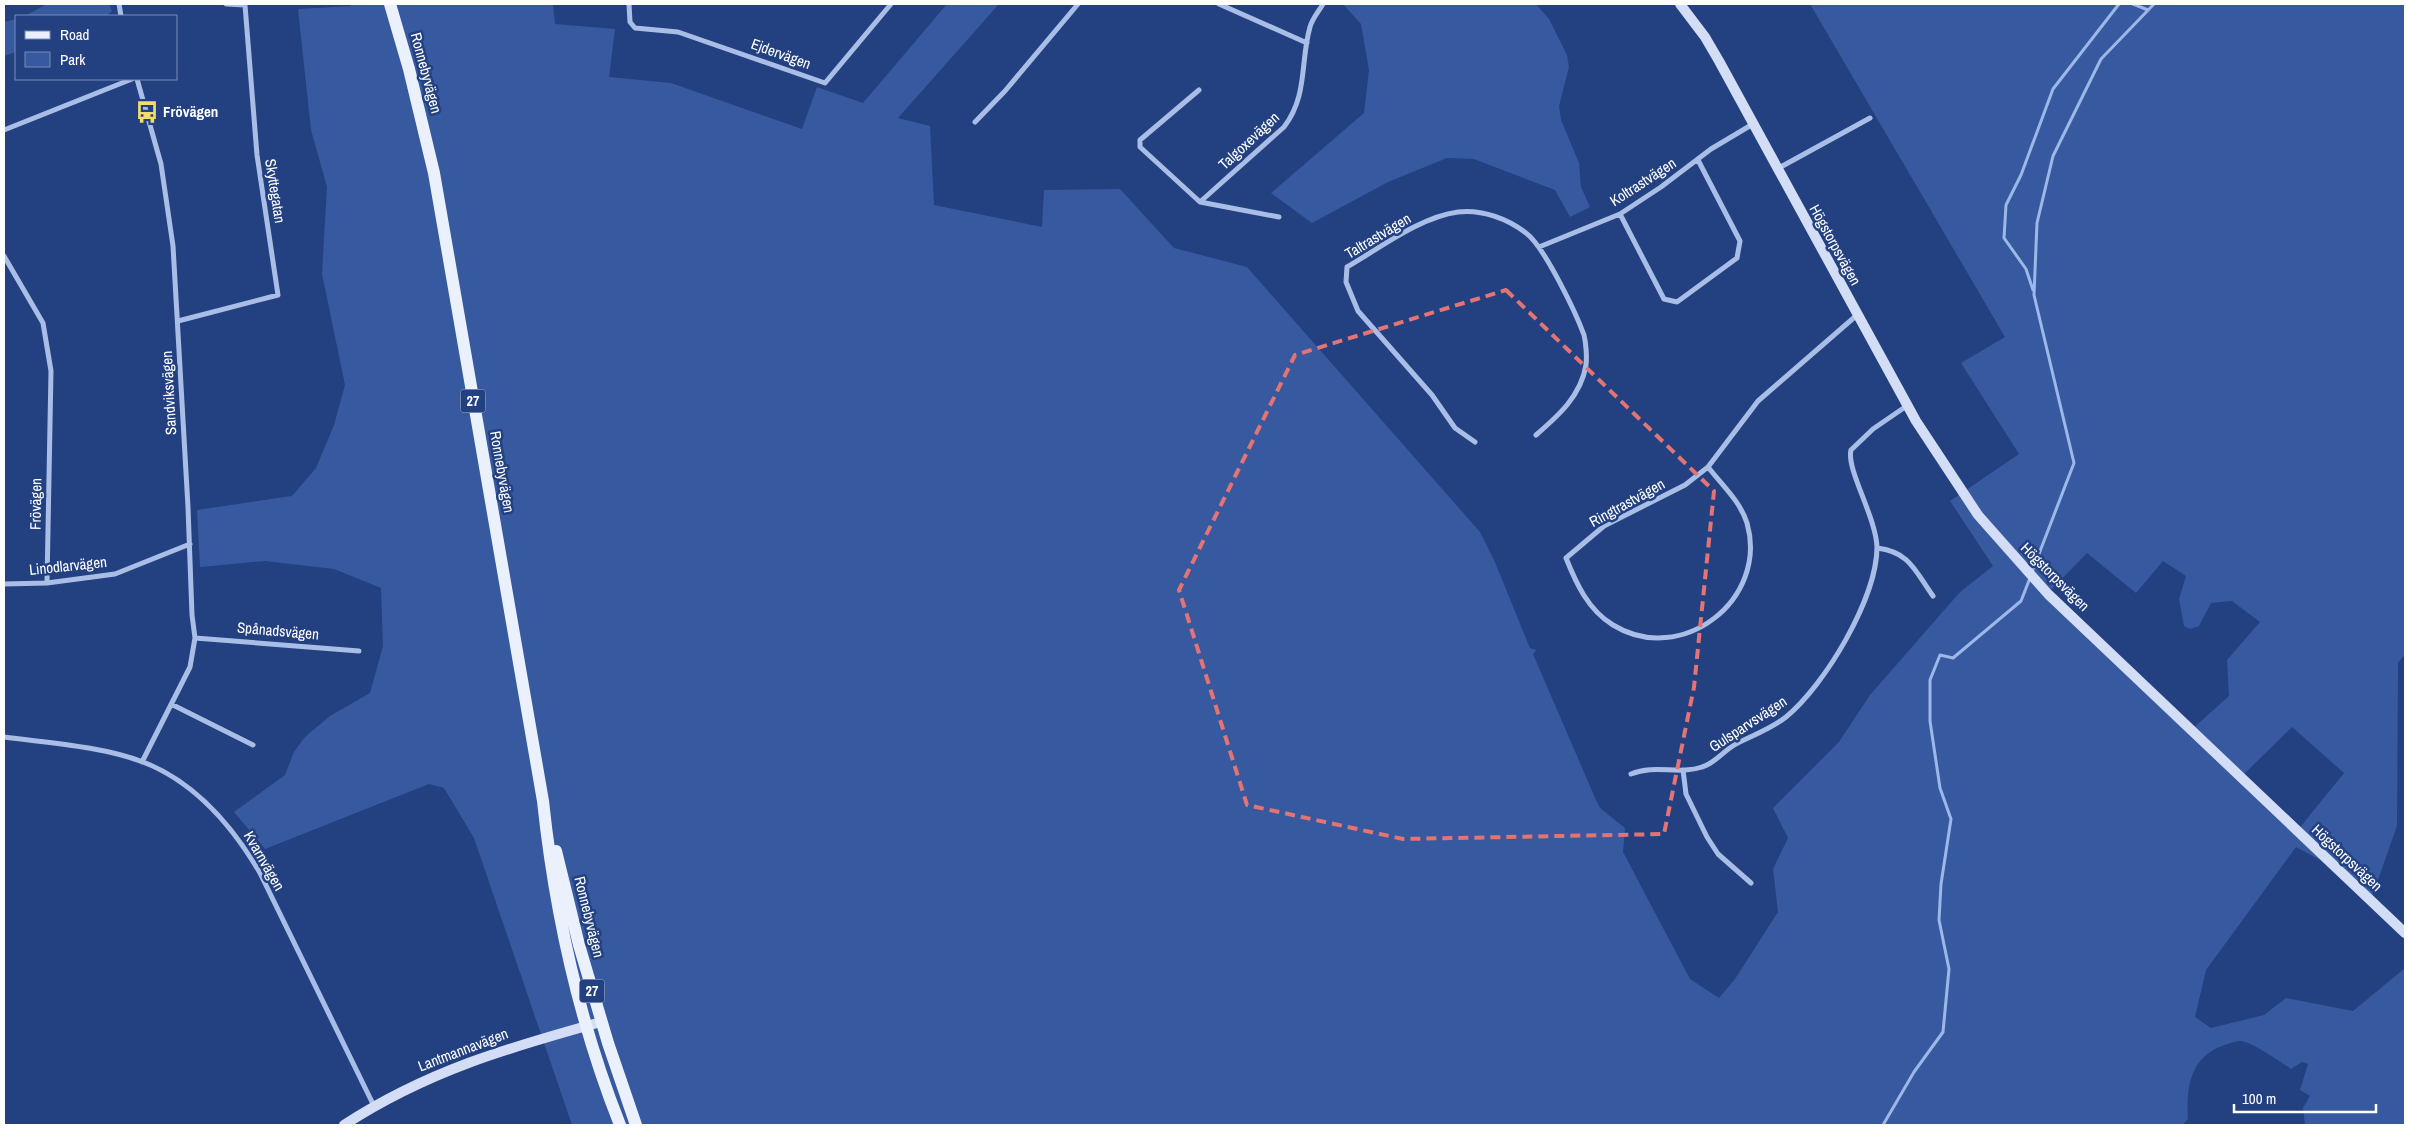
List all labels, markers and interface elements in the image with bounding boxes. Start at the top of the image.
legend [15,15,178,80]
text: Road [60,24,89,45]
street label: Ronnebyvägen [406,30,447,116]
street label: Ejdervägen [748,33,814,74]
text: Park [60,49,86,70]
bus stop icon: Frövägen [134,99,160,125]
place label: Frövägen [163,101,218,122]
street label: Talgoxevägen [1214,107,1284,174]
street label: Koltrastvägen [1605,152,1680,211]
street label: Skyttegatan [260,157,291,225]
street label: Högstorpsvägen [1805,200,1866,289]
street label: Taltrastvägen [1341,208,1415,263]
street label: Sandviksvägen [156,350,181,436]
road number: 27 [460,390,486,412]
street label: Ronnebyvägen [485,429,520,514]
street label: Ringtrastvägen [1585,473,1668,532]
street label: Frövägen [25,478,46,530]
street label: Högstorpsvägen [2016,538,2094,616]
street label: Linodlarvägen [28,551,108,580]
street label: Spånadsvägen [236,616,320,645]
street label: Gulsparvsvägen [1705,691,1791,757]
street label: Högstorpsvägen [2307,819,2387,896]
street label: Kvarnvägen [239,827,290,894]
street label: Ronnebyvägen [569,874,610,960]
road number: 27 [580,979,604,1002]
street label: Lantmannavägen [415,1023,511,1076]
scale bar [2234,1082,2376,1114]
text: 100 m [2242,1088,2276,1109]

